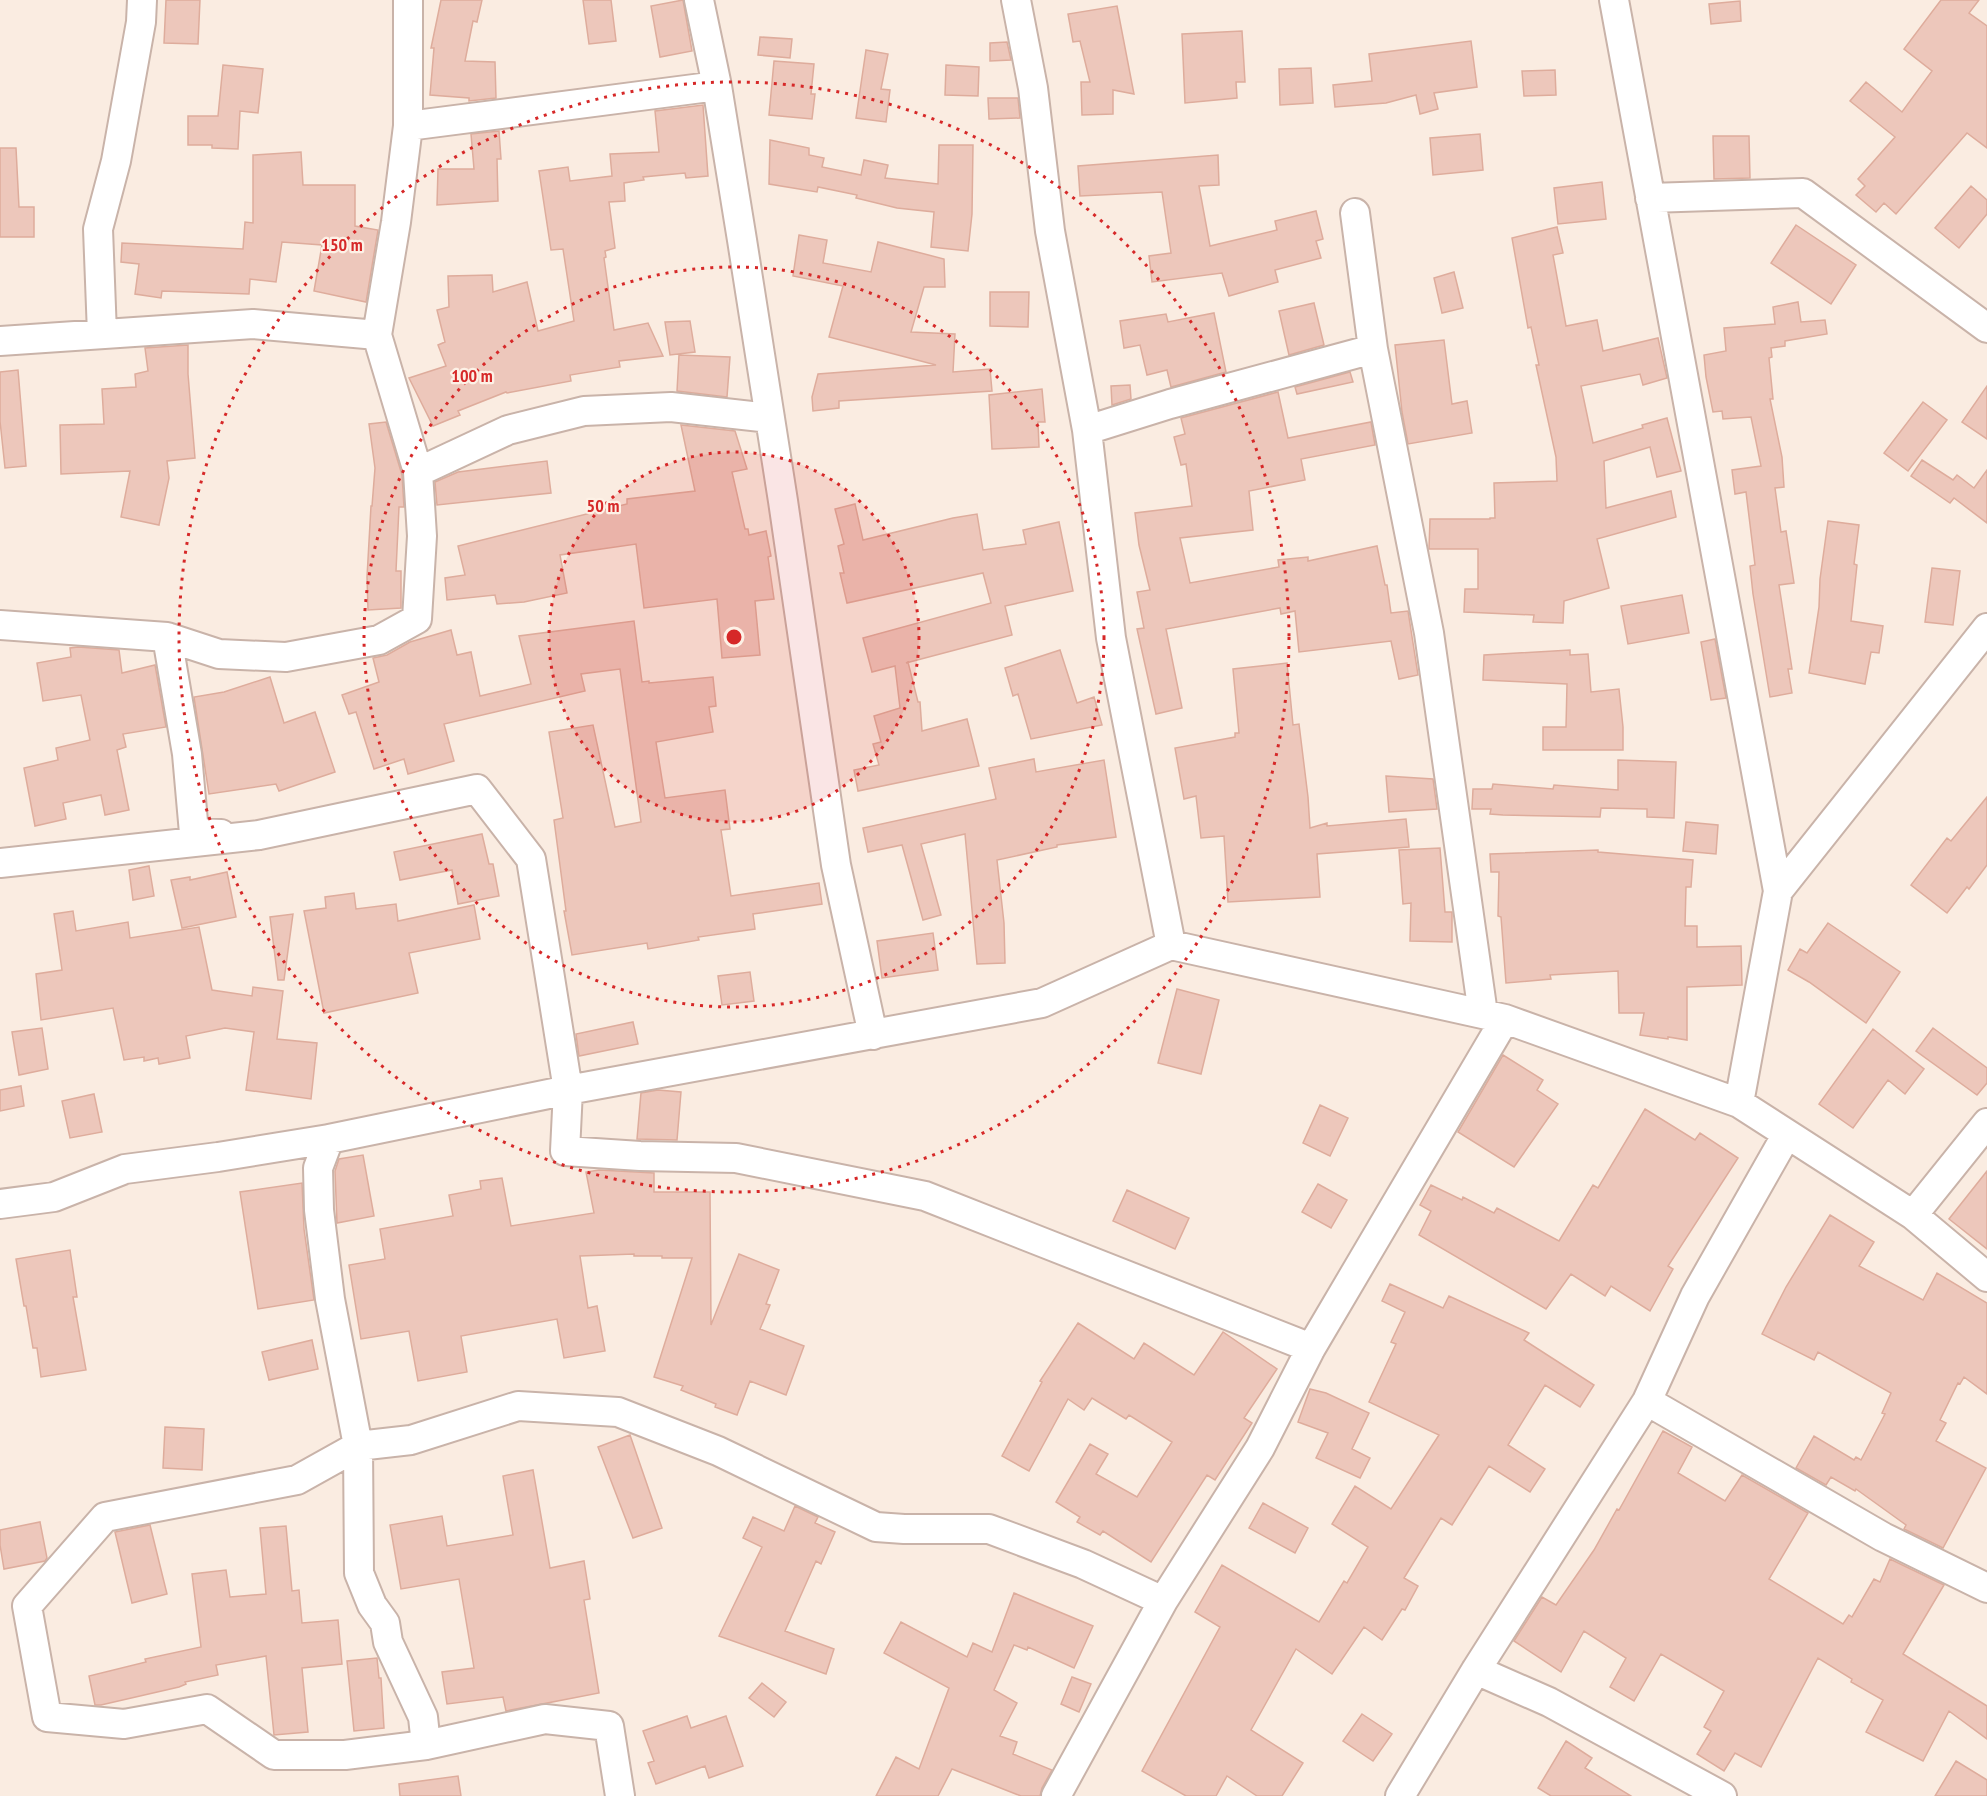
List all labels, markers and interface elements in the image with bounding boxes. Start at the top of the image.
text: 150 m [321,233,363,256]
text: 100 m [451,364,493,387]
text: 50 m [587,494,619,517]
centre of rings [724,627,744,647]

